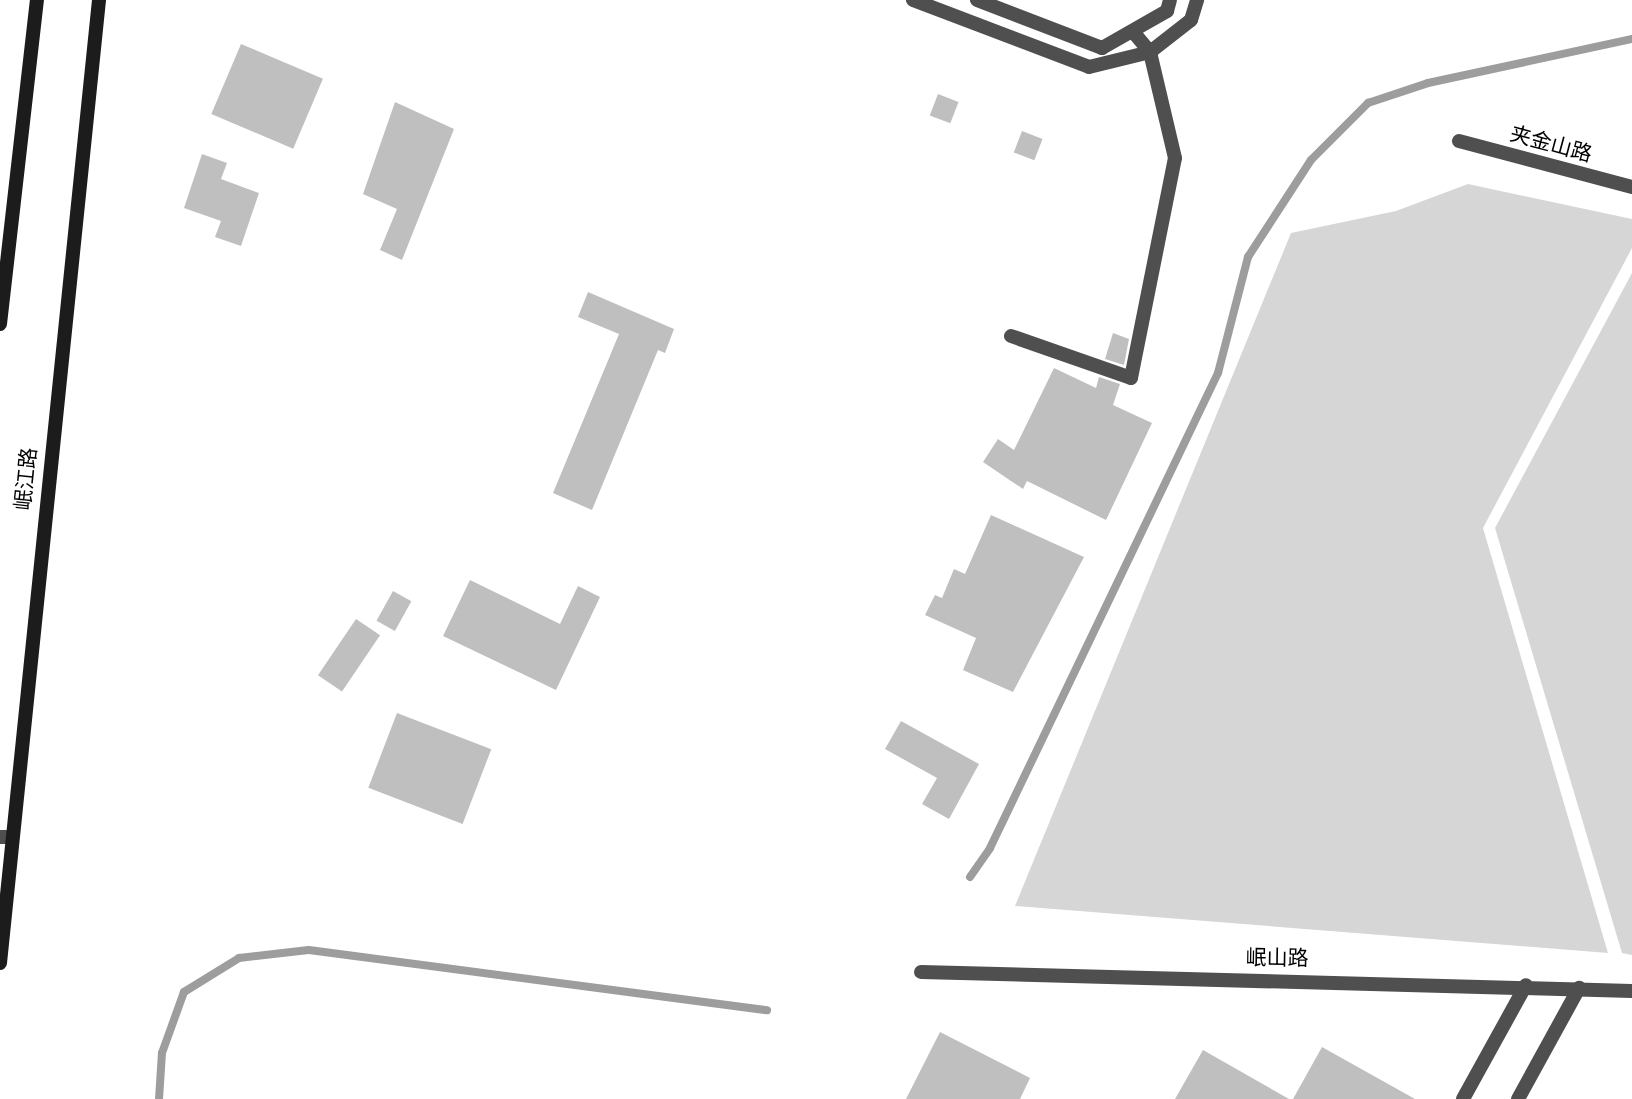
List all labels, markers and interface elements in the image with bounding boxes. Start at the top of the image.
street label: 夹金山路 [1507,121,1595,167]
street label: 岷江路 [10,446,42,512]
street label: 岷山路 [1245,945,1309,971]

